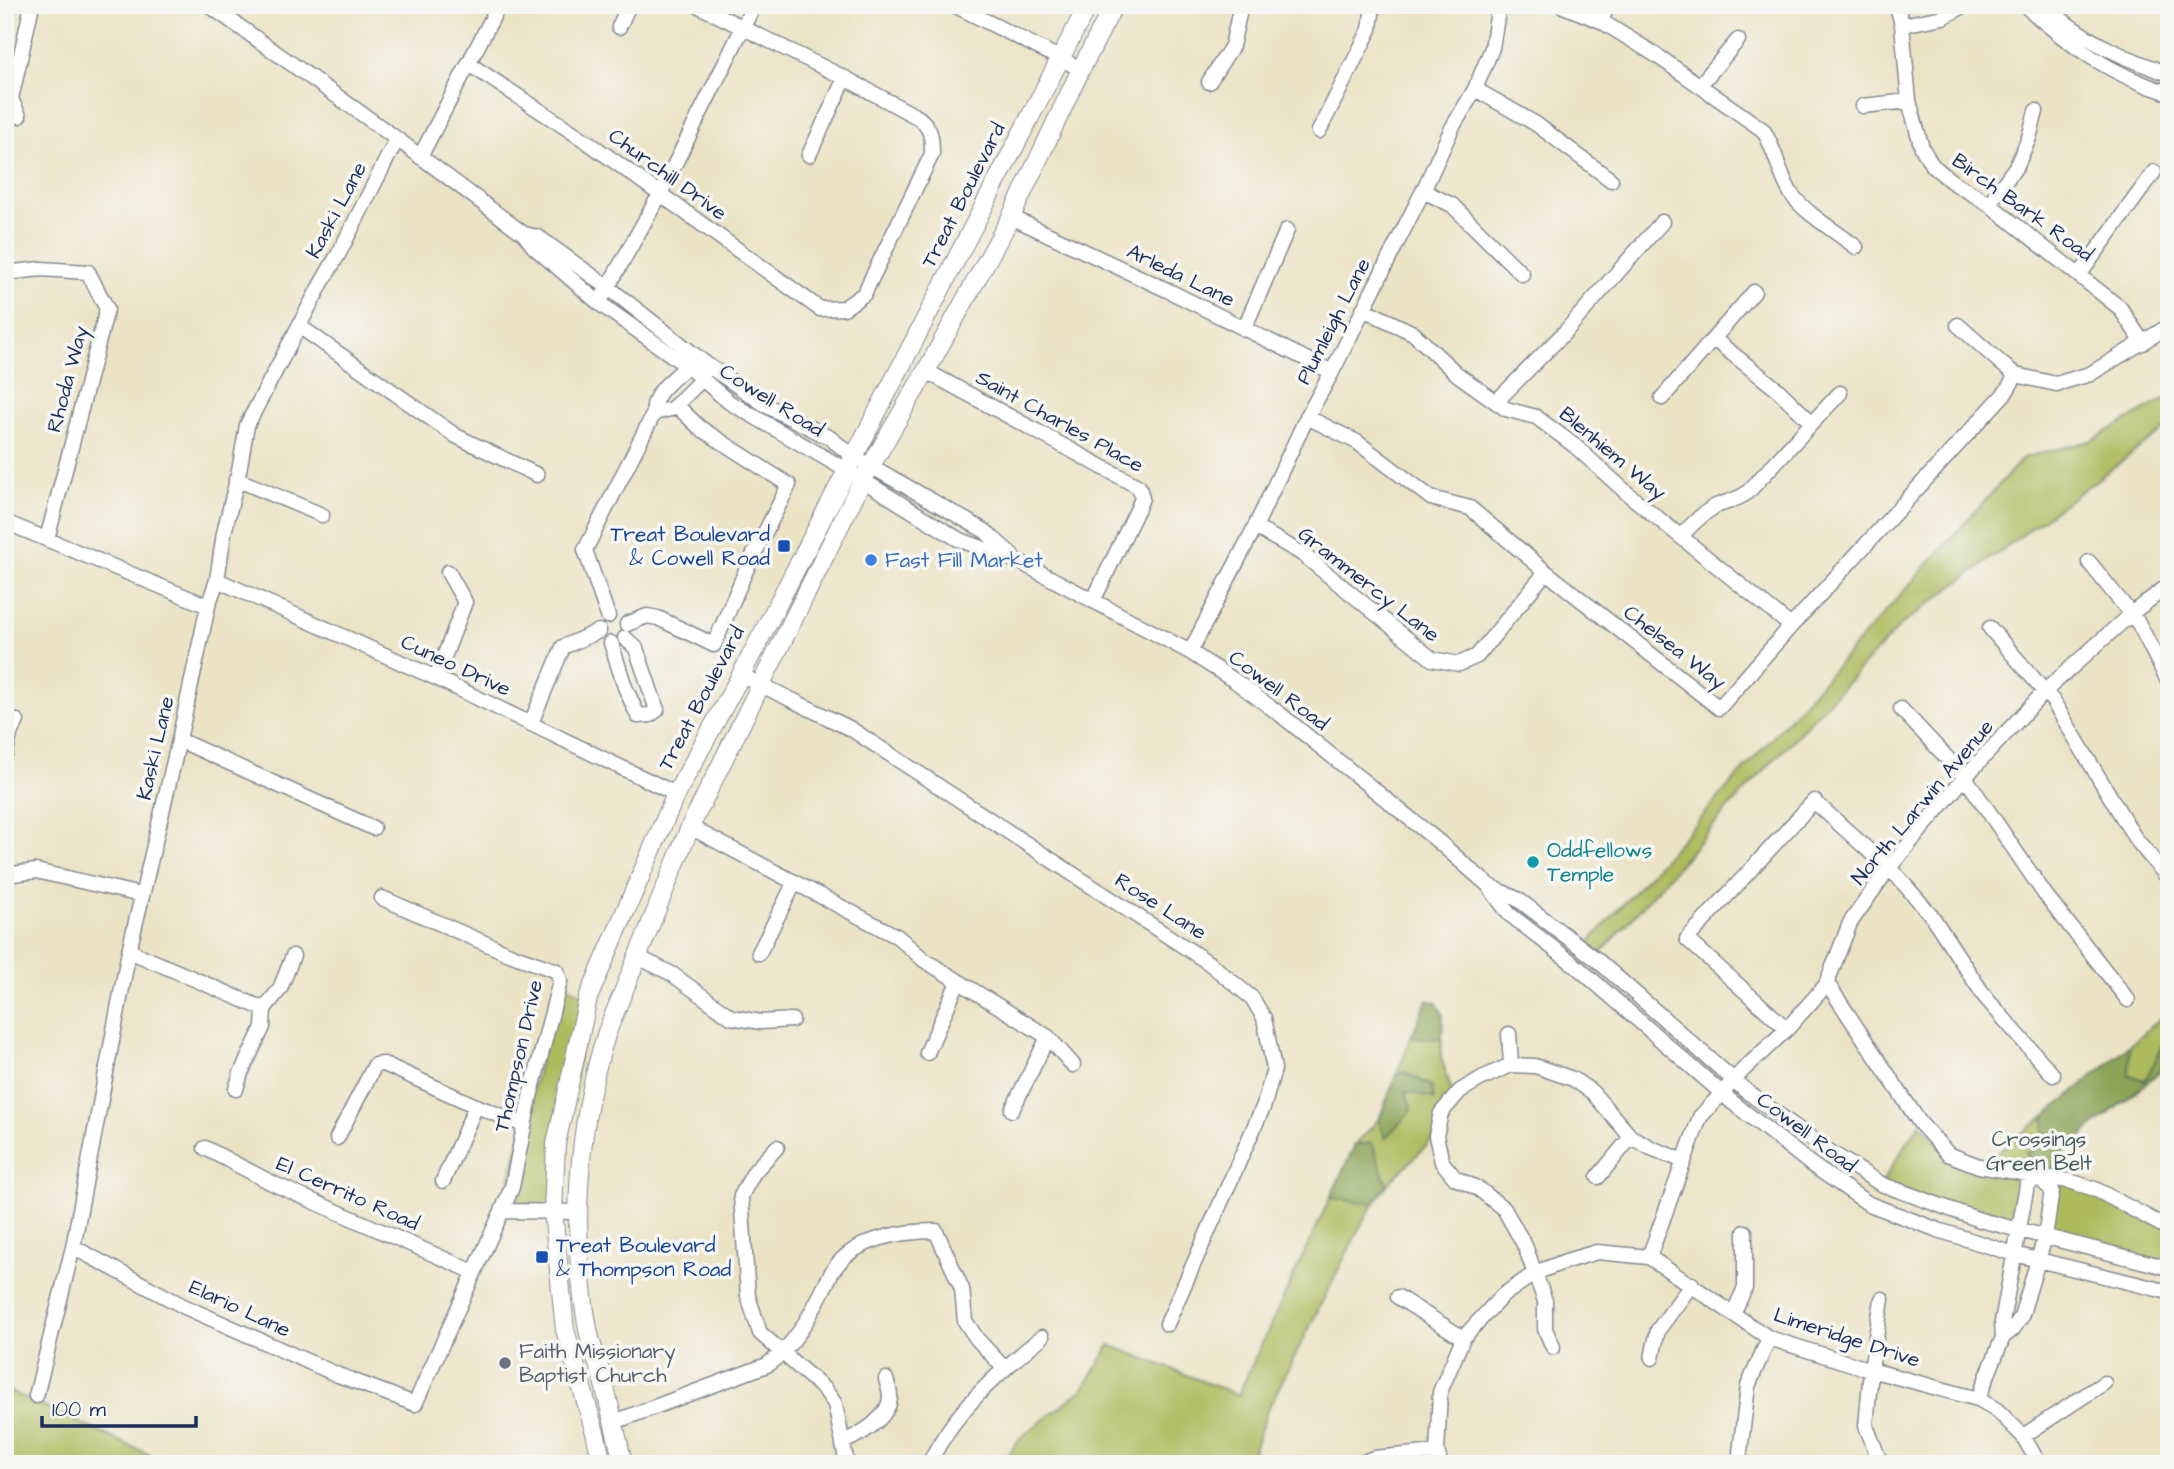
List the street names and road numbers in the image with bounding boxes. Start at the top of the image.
street label: Treat Boulevard [914,117,1013,273]
street label: Churchill Drive [603,122,733,227]
street label: Birch Bark Road [1946,146,2100,269]
street label: Kaski Lane [299,157,374,264]
street label: Arleda Lane [1122,237,1240,314]
street label: Plumleigh Lane [1289,253,1380,390]
street label: Rhoda Way [39,322,98,436]
street label: Cowell Road [714,357,830,444]
street label: Saint Charles Place [971,363,1149,480]
street label: Blenhiem Way [1552,400,1673,509]
street label: Grammercy Lane [1290,520,1446,651]
street label: Chelsea Way [1616,598,1732,699]
street label: Treat Boulevard [651,621,752,776]
street label: Cuneo Drive [396,627,516,704]
street label: Cowell Road [1223,643,1335,738]
street label: Kaski Lane [129,693,181,803]
street label: North Larwin Avenue [1844,713,2000,891]
street label: Rose Lane [1109,866,1212,947]
street label: Thompson Drive [487,977,551,1135]
street label: Cowell Road [1751,1085,1863,1180]
street label: El Cerrito Road [272,1149,424,1238]
street label: Elario Lane [184,1272,295,1345]
street label: Limeridge Drive [1769,1300,1924,1377]

